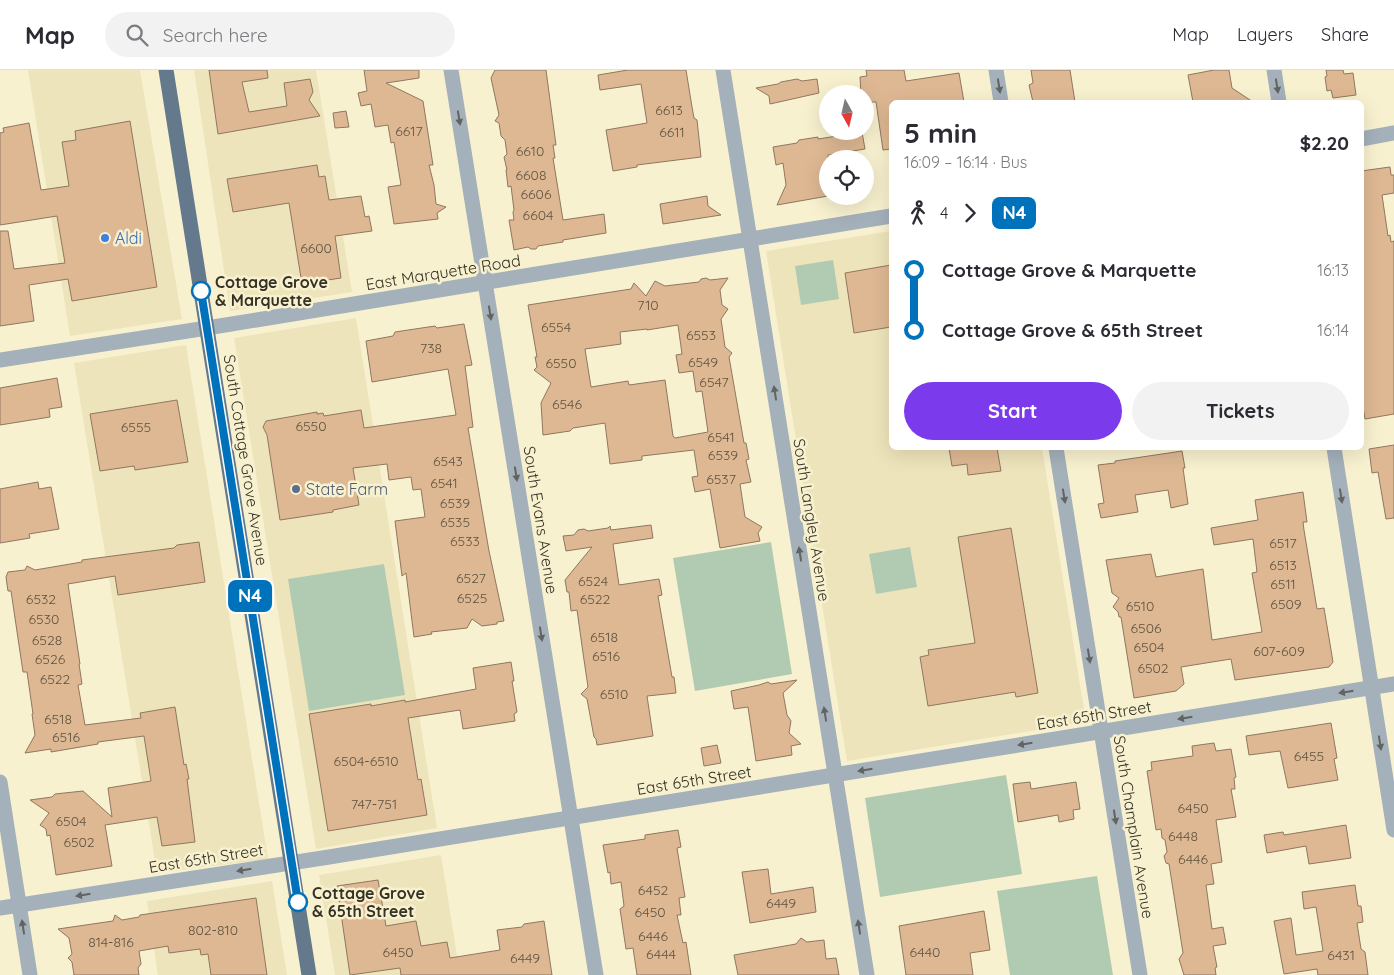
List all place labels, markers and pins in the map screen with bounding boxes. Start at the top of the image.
place label: Aldi [115,228,142,248]
marker: Aldi [99,232,111,244]
place label: Cottage Grove & Marquette [215,272,328,310]
marker: Cottage Grove & Marquette [191,281,211,301]
place label: State Farm [306,479,388,499]
marker: State Farm [290,483,302,495]
place label: Cottage Grove & 65th Street [312,883,425,921]
marker: Cottage Grove & 65th Street [288,892,308,912]

